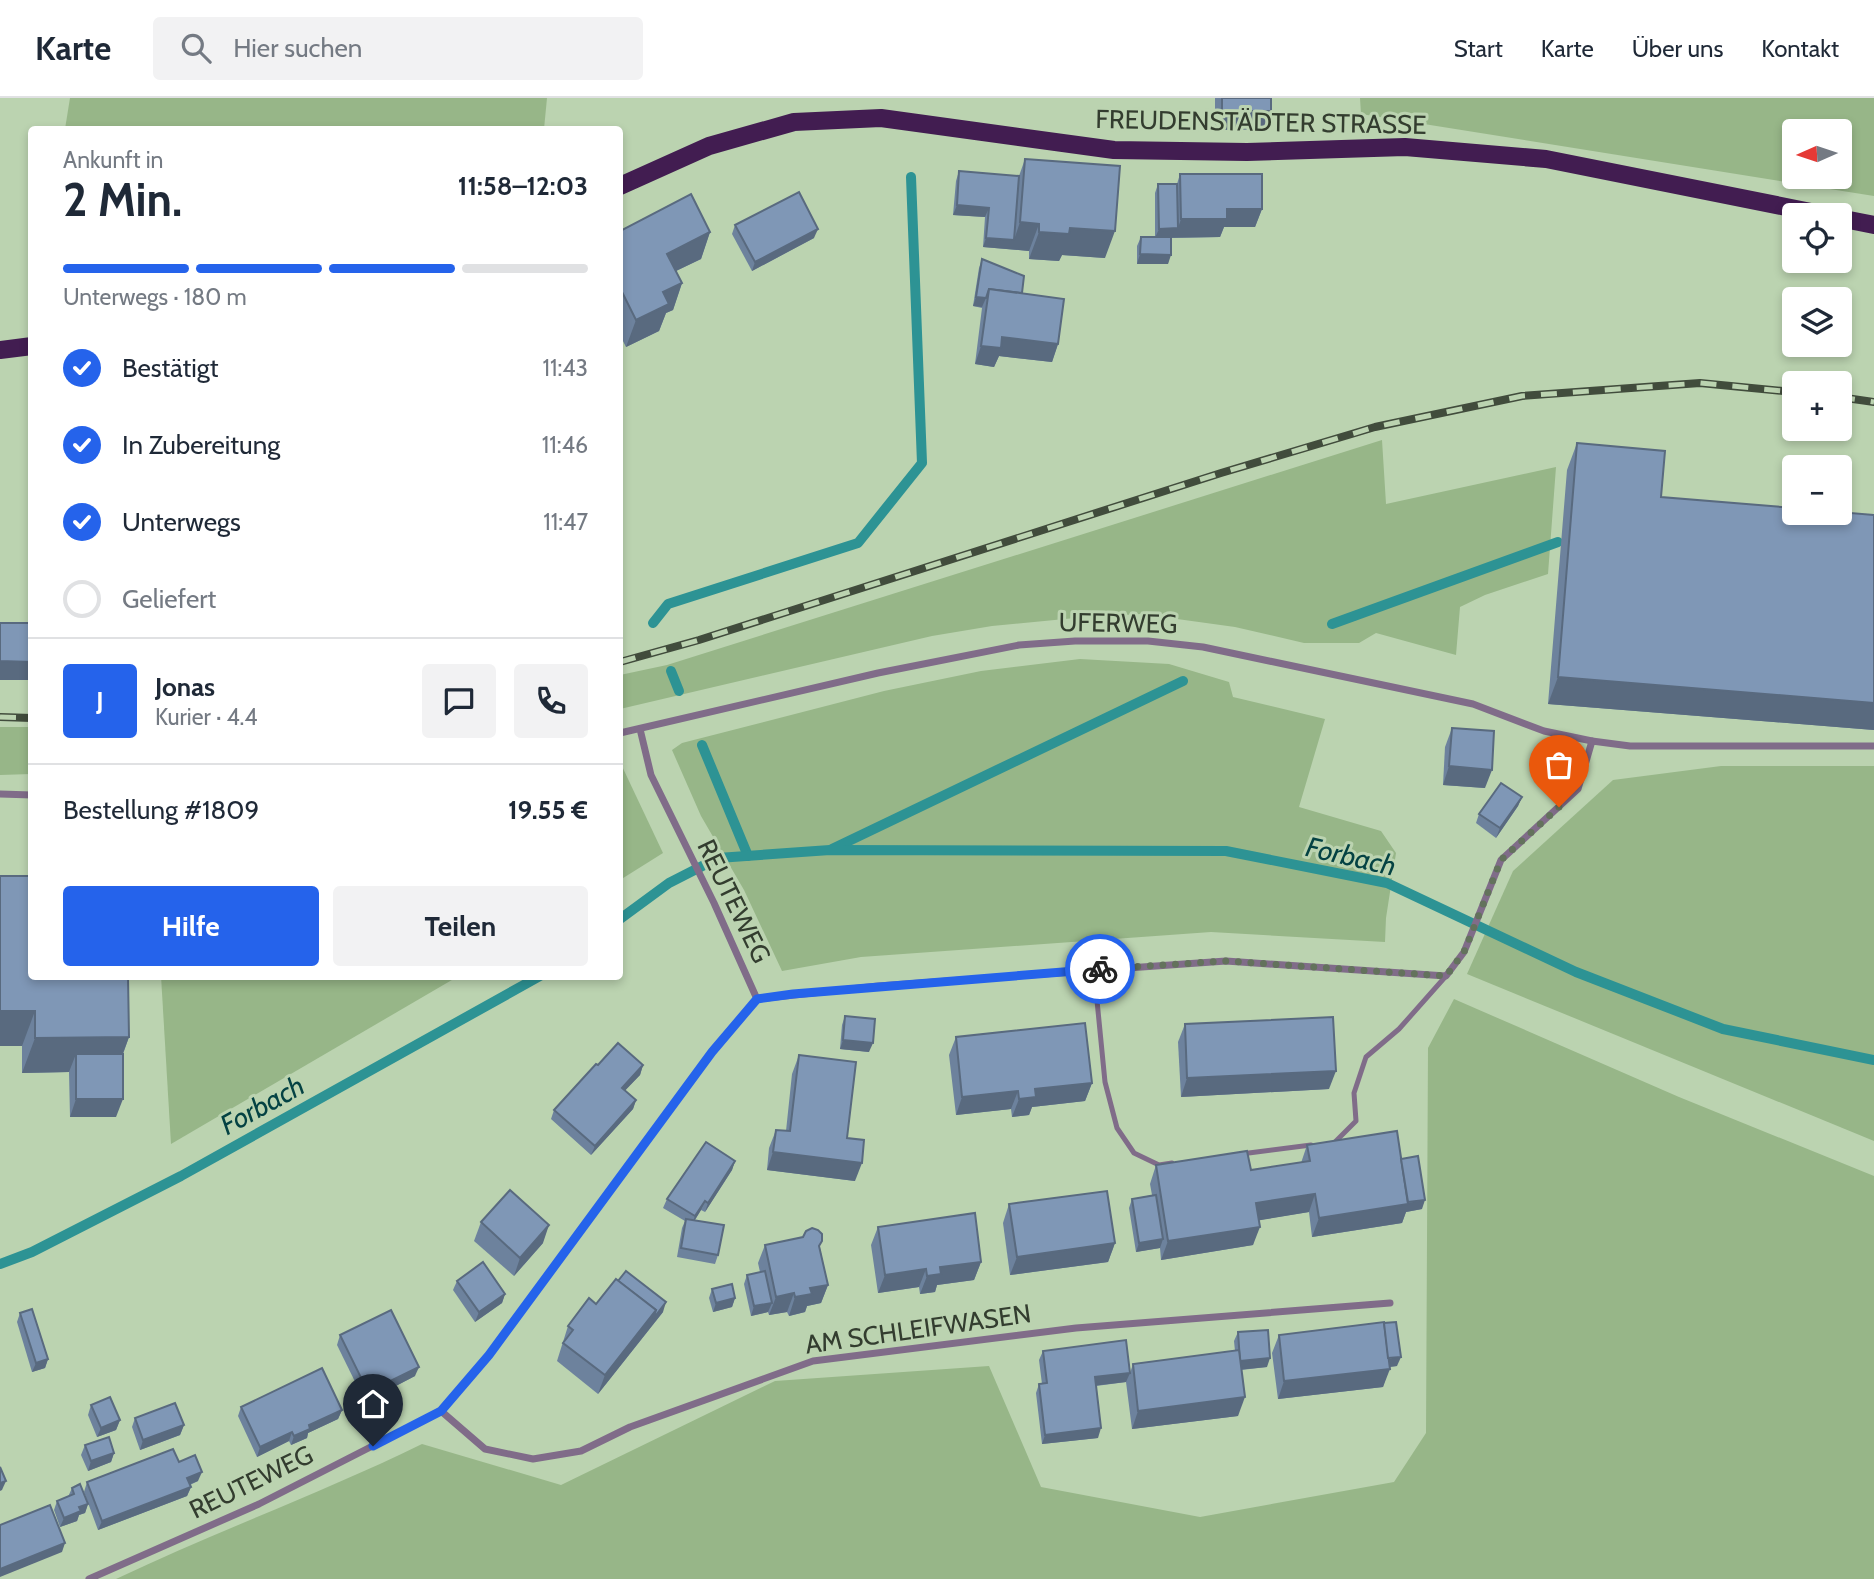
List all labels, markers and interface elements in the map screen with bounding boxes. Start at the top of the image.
search box [153,17,643,80]
text: Karte [35,28,111,68]
icon: search [177,29,215,67]
text: Hier suchen [233,32,362,64]
text: Start [1454,34,1503,63]
text: Karte [1541,34,1594,63]
text: Über uns [1632,34,1723,63]
text: Kontakt [1761,34,1839,63]
street label: FREUDENSTÄDTER STRASSE [1095,103,1427,141]
north arrow [1782,119,1852,189]
map controls [1782,119,1852,525]
text: Ankunft in [63,146,163,174]
text: 11:58–12:03 [458,170,588,202]
text: 2 Min. [63,172,182,228]
button: locate [1782,203,1852,273]
text: Unterwegs · 180 m [63,283,247,311]
button: layers [1782,287,1852,357]
icon: check [63,349,101,387]
text: Bestätigt [122,352,219,384]
text: 11:43 [542,354,588,382]
button: + [1782,371,1852,441]
icon: check [63,426,101,464]
text: In Zubereitung [122,429,280,461]
text: 11:46 [542,431,588,459]
button: − [1782,455,1852,525]
icon: check [63,503,101,541]
text: Unterwegs [122,506,241,538]
text: 11:47 [543,508,588,536]
text: Geliefert [122,583,216,615]
street label: UFERWEG [1058,606,1178,640]
button: chat [422,664,496,738]
button: phone [514,664,588,738]
text: Jonas [155,671,215,703]
text: J [96,685,104,717]
text: Kurier · 4.4 [155,703,258,731]
pin [1529,735,1589,807]
icon: bag [1540,746,1578,784]
text: Bestellung #1809 [63,794,259,826]
text: 19.55 € [508,794,588,826]
water label: Forbach [1303,829,1399,883]
street label: REUTEWEG [690,834,778,968]
button: Hilfe [63,886,319,966]
button: Teilen [333,886,588,966]
courier [1065,934,1135,1004]
icon: bike [1081,950,1119,988]
water label: Forbach [214,1068,310,1142]
street label: AM SCHLEIFWASEN [803,1297,1033,1361]
pin [343,1374,403,1446]
icon: home [354,1385,392,1423]
street label: REUTEWEG [184,1438,318,1526]

